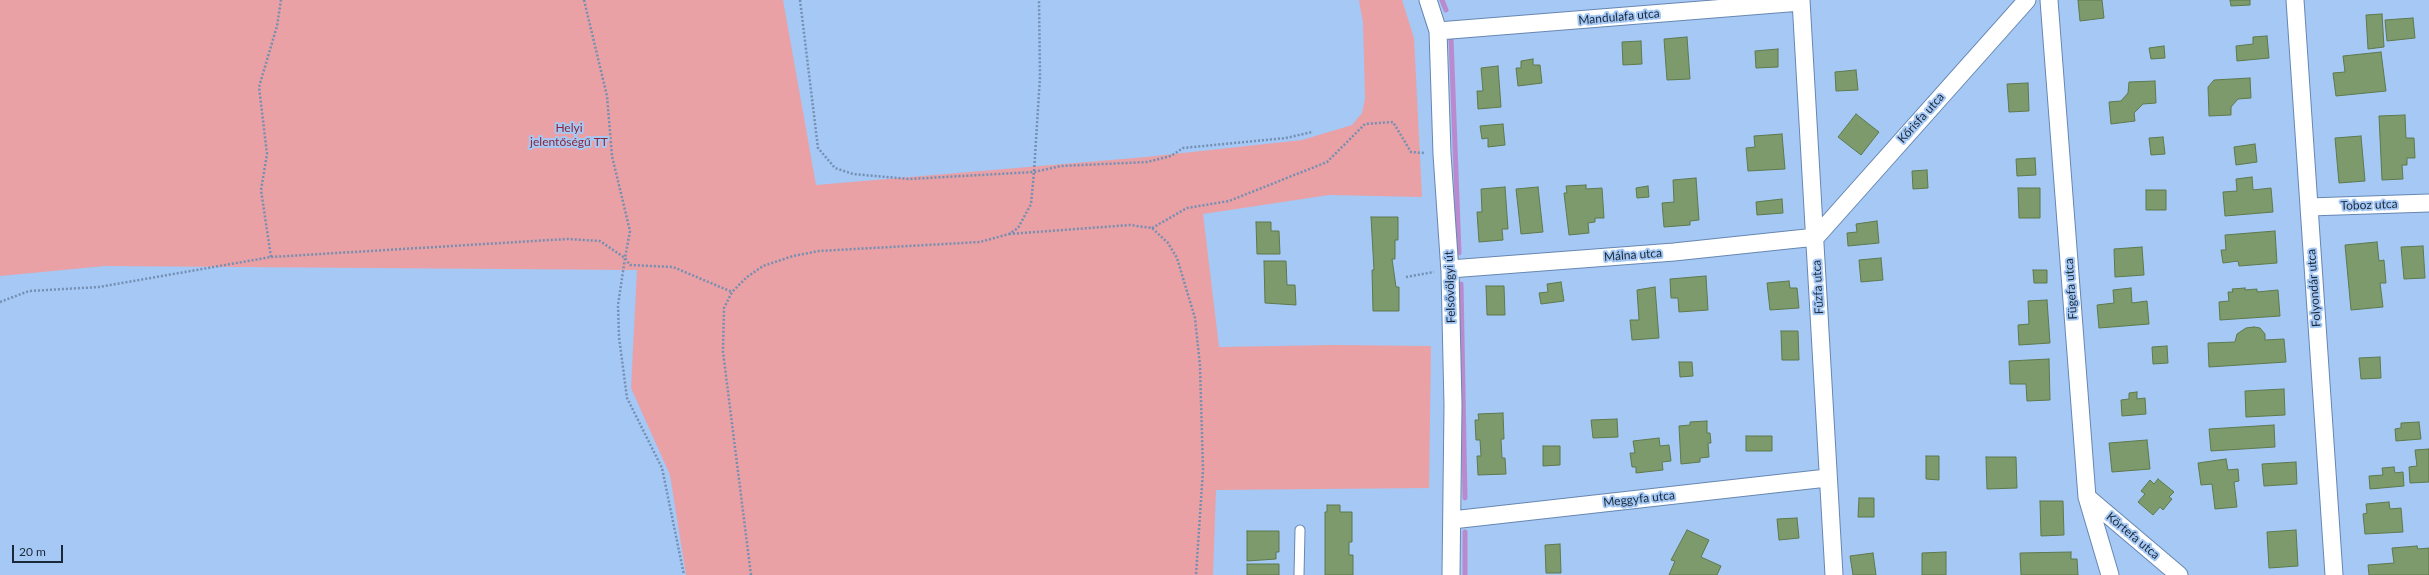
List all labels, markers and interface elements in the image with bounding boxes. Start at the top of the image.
street label: Mandulafa utca [1578,6,1660,28]
street label: Kőrisfa utca [1895,90,1947,146]
park label: Helyi jelentőségű TT [530,121,608,149]
street label: Toboz utca [2340,197,2398,213]
street label: Málna utca [1603,246,1663,264]
street label: Folyondár utca [2304,248,2324,328]
street label: Felsővölgyi út [1442,251,1458,323]
street label: Fügefa utca [2062,258,2080,320]
street label: Fűzfa utca [1809,260,1827,314]
street label: Meggyfa utca [1603,488,1675,510]
street label: Körtefa utca [2103,510,2163,562]
scale bar [14,537,65,563]
text: 20 m [19,544,46,559]

